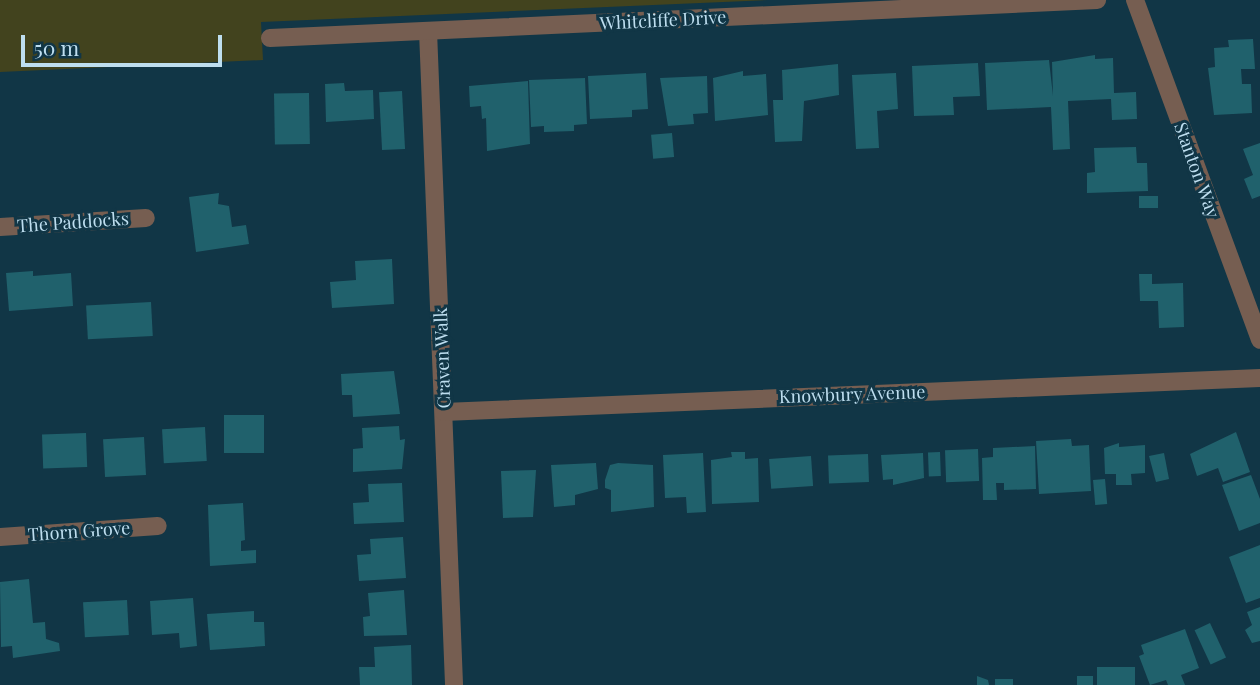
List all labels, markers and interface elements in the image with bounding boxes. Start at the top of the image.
street label: Whitcliffe Drive [599,6,727,34]
scale bar [24,21,226,65]
text: 50 m [34,33,79,61]
street label: Stanton Way [1170,119,1224,221]
street label: The Paddocks [16,207,130,237]
street label: Craven Walk [429,307,455,409]
street label: Knowbury Avenue [778,381,926,407]
street label: Thorn Grove [27,517,131,545]

